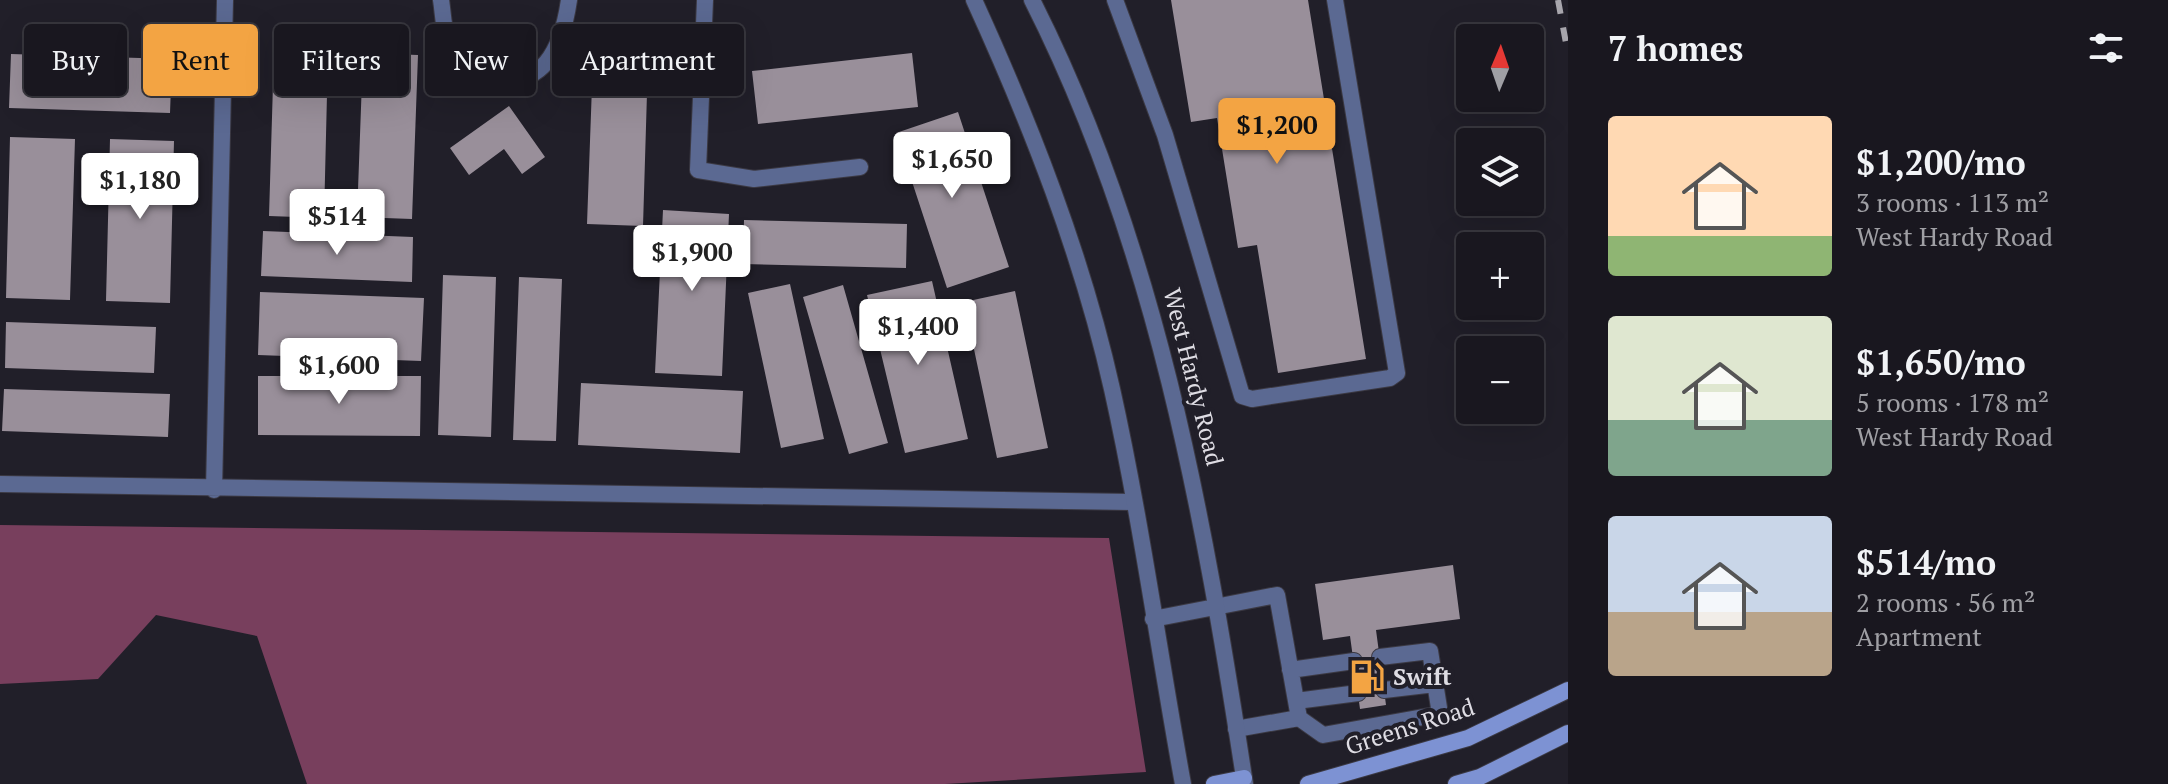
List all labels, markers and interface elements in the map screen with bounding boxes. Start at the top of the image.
chip: Buy [24,24,127,96]
chip: Rent [143,24,258,96]
chip: Filters [274,24,409,96]
chip: New [425,24,536,96]
chip: Apartment [552,24,744,96]
north arrow [1456,24,1544,112]
map controls [1456,24,1544,424]
text: 7 homes [1608,26,1743,71]
icon: filters [2084,26,2128,70]
pin: $1,200 [1212,98,1342,166]
text: $1,200 [1236,107,1318,141]
button: layers [1456,128,1544,216]
pin: $1,650 [887,132,1017,200]
text: $1,200/mo [1856,140,2026,185]
text: $1,650 [911,141,993,175]
icon: home [1672,148,1768,244]
pin: $1,180 [75,153,205,221]
text: $1,180 [99,162,181,196]
text: 3 rooms · 113 m² [1856,185,2049,219]
pin: $514 [290,189,384,257]
text: $514 [308,198,366,232]
text: West Hardy Road [1856,219,2053,253]
pin: $1,900 [627,225,757,293]
button: + [1456,232,1544,320]
text: $1,900 [651,234,733,268]
street label: West Hardy Road [1156,285,1231,469]
pin: $1,400 [853,299,983,367]
text: $1,400 [877,308,959,342]
button: − [1456,336,1544,424]
pin: $1,600 [274,338,404,406]
text: $1,650/mo [1856,340,2026,385]
text: $1,600 [298,347,380,381]
icon: home [1672,348,1768,444]
text: 5 rooms · 178 m² [1856,385,2049,419]
text: West Hardy Road [1856,419,2053,453]
text: $514/mo [1856,540,1996,585]
icon: home [1672,548,1768,644]
text: 2 rooms · 56 m² [1856,585,2035,619]
text: Apartment [1856,619,1982,653]
fuel station icon: Swift [1348,658,1386,696]
place label: Swift [1393,660,1452,692]
street label: Greens Road [1341,690,1478,762]

